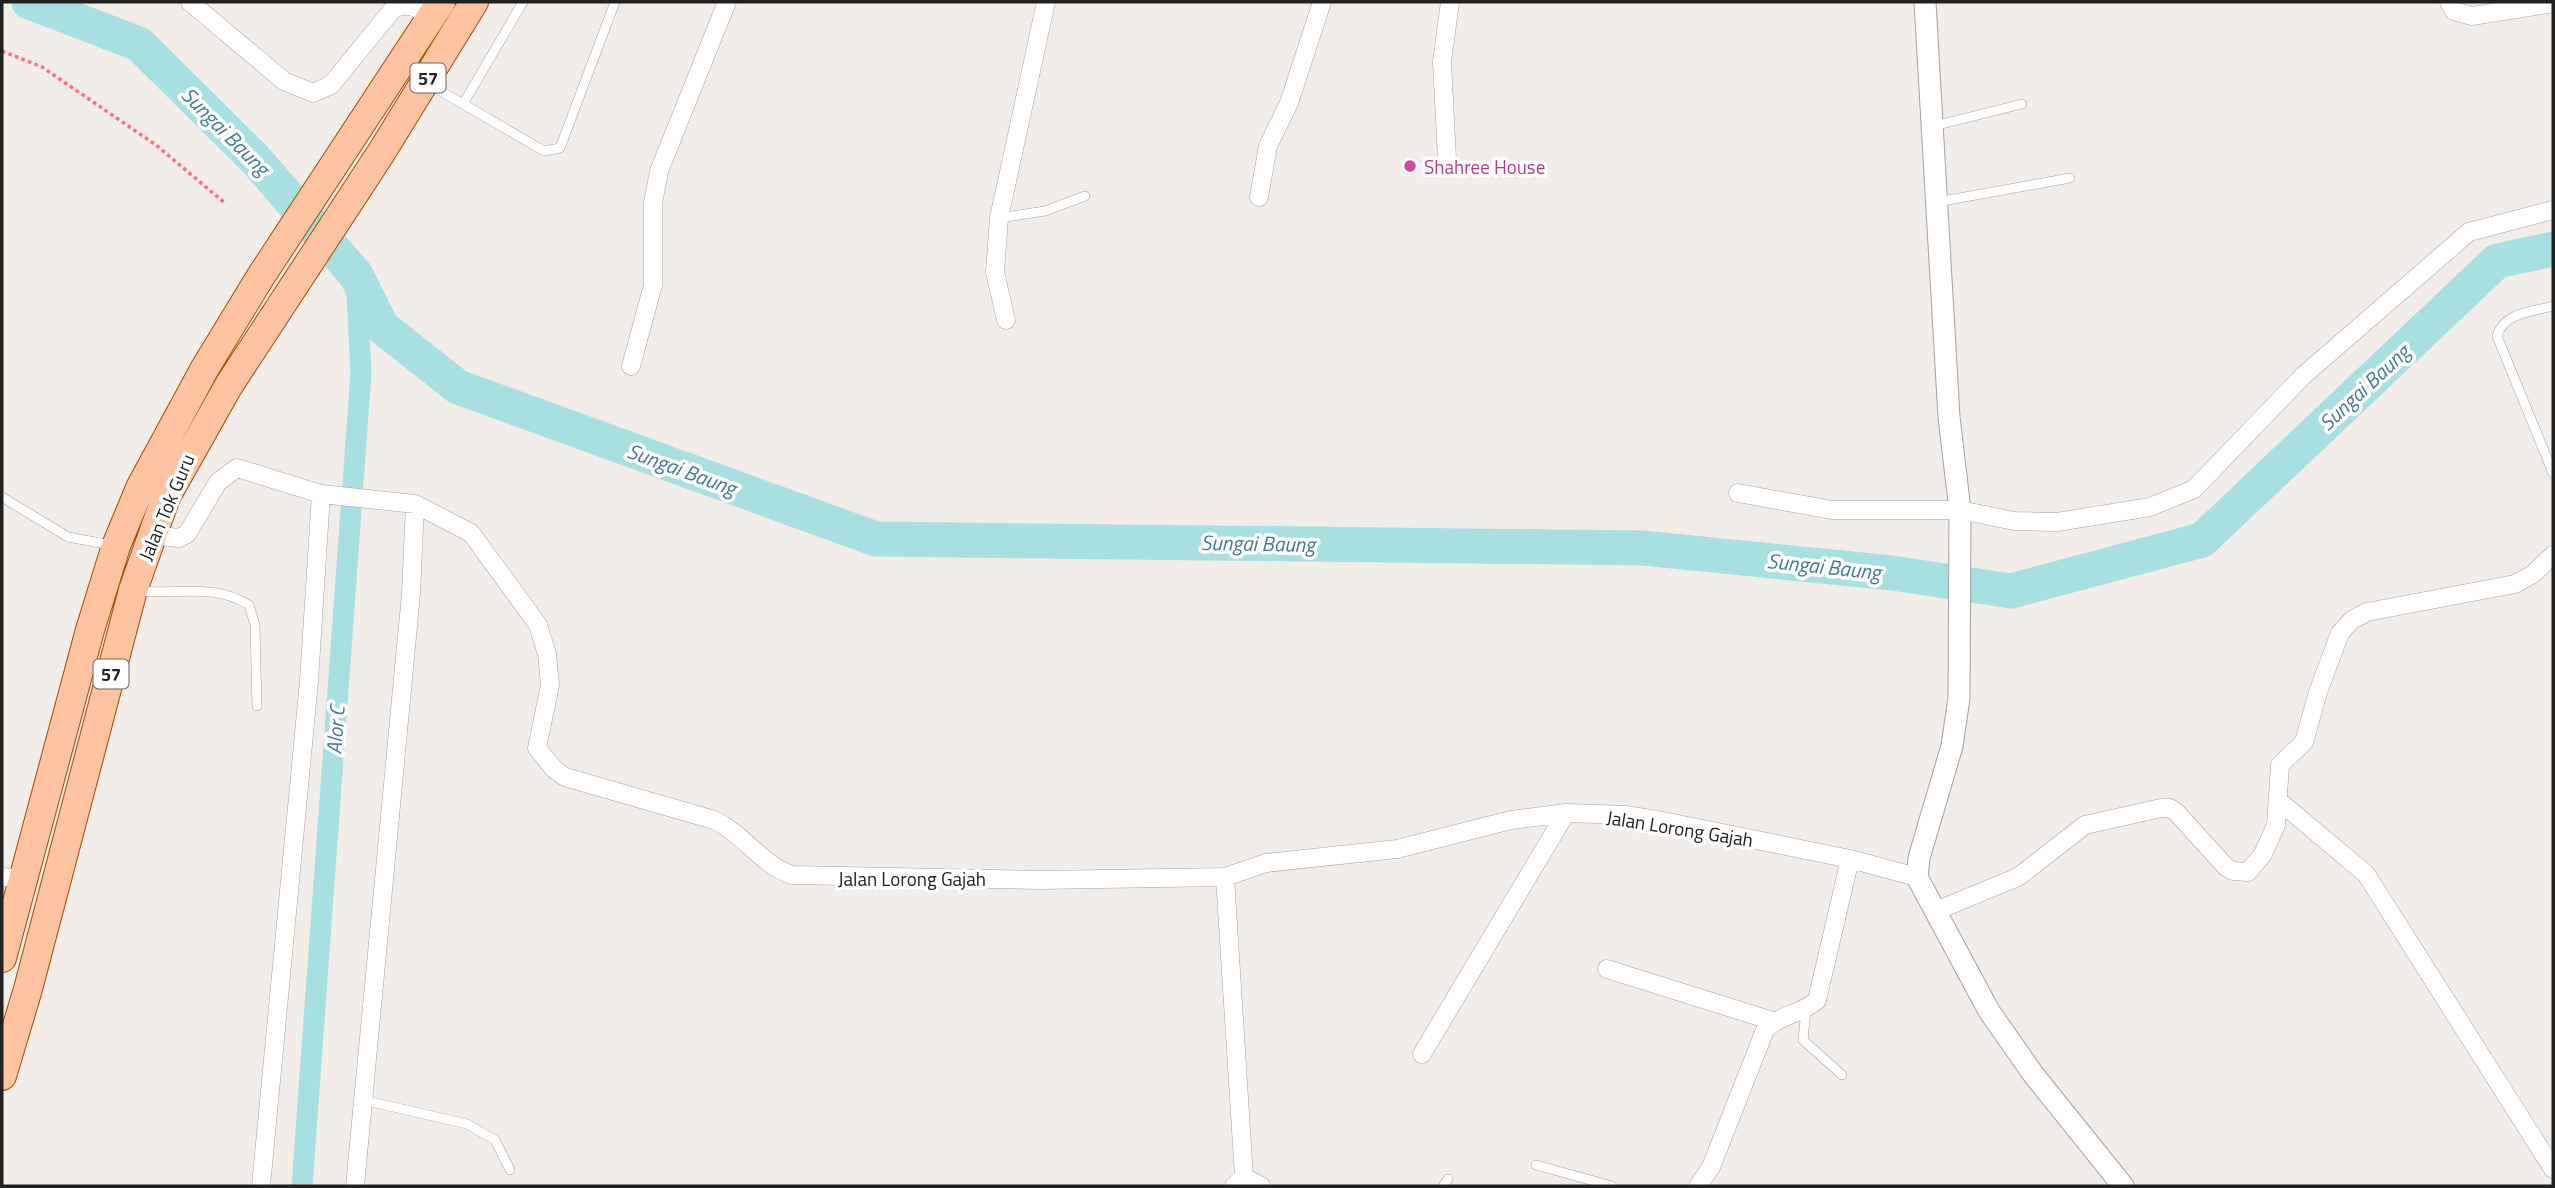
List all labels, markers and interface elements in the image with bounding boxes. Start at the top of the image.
road number: 57 [410,64,446,92]
water label: Sungai Baung [174,79,279,184]
place label: Shahree House [1424,152,1545,181]
marker: Shahree House [1402,158,1418,174]
water label: Sungai Baung [2311,335,2418,438]
water label: Sungai Baung [623,434,743,504]
street label: Jalan Tok Guru [131,449,201,565]
water label: Sungai Baung [1201,526,1317,560]
water label: Sungai Baung [1766,544,1885,588]
road number: 57 [94,660,128,688]
water label: Alor C [317,701,353,755]
street label: Jalan Lorong Gajah [1605,802,1755,854]
street label: Jalan Lorong Gajah [838,864,986,893]

